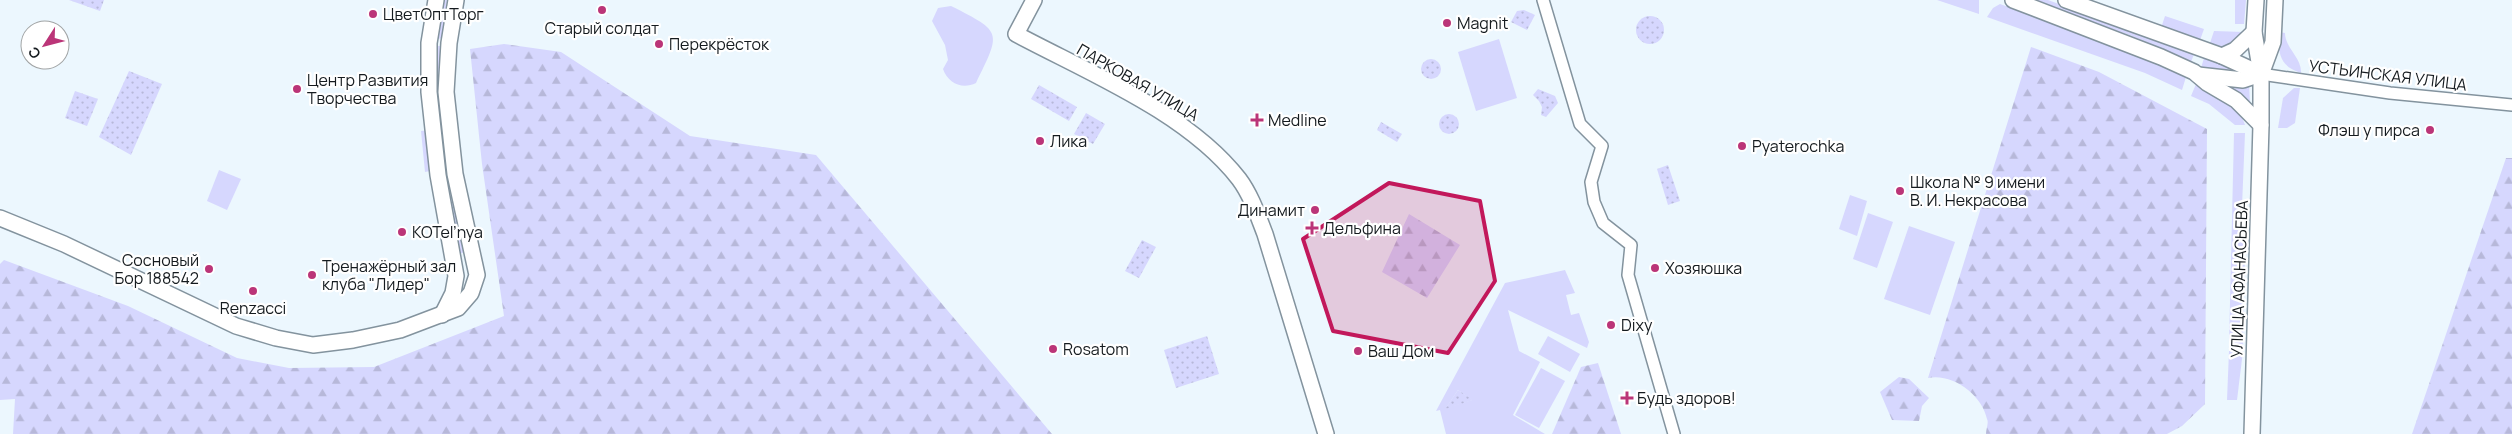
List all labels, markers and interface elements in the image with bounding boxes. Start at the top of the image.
place label: ЦветОптТорг [383,3,484,25]
marker: Старый солдат [596,4,608,16]
marker: ЦветОптТорг [367,8,379,20]
place label: Magnit [1457,12,1508,34]
place label: Старый солдат [545,17,659,39]
marker: Magnit [1441,17,1453,29]
north arrow [20,20,70,70]
place label: Перекрёсток [669,33,770,55]
marker: Перекрёсток [653,38,665,50]
street label: ПАРКОВАЯ УЛИЦА [1073,38,1203,126]
text: С [23,43,45,63]
street label: УСТЬИНСКАЯ УЛИЦА [2308,54,2468,96]
place label: Центр Развития Творчества [307,69,428,109]
marker: Центр Развития Творчества [291,83,303,95]
place label: Medline [1268,109,1327,131]
marker: Medline [1250,113,1264,127]
place label: Флэш у пирса [2318,119,2420,141]
marker: Флэш у пирса [2424,124,2436,136]
place label: Лика [1050,130,1087,152]
marker: Лика [1034,135,1046,147]
place label: Pyaterochka [1752,135,1844,157]
marker: Pyaterochka [1736,140,1748,152]
place label: Школа № 9 имени В. И. Некрасова [1910,171,2045,211]
marker: Школа № 9 имени В. И. Некрасова [1894,185,1906,197]
place label: Динамит [1237,199,1305,221]
street label: УЛИЦА АФАНАСЬЕВА [2225,200,2253,358]
marker: Динамит [1309,204,1321,216]
place label: Дельфина [1323,217,1401,239]
place label: KOTel’nya [412,221,483,243]
marker: Дельфина [1305,221,1319,235]
marker: KOTel’nya [396,226,408,238]
place label: Сосновый Бор 188542 [115,249,199,289]
place label: Тренажёрный зал клуба "Лидер" [322,255,456,295]
place label: Хозяюшка [1665,257,1742,279]
marker: Хозяюшка [1649,262,1661,274]
marker: Сосновый Бор 188542 [203,263,215,275]
marker: Тренажёрный зал клуба "Лидер" [306,269,318,281]
marker: Renzacci [247,285,259,297]
place label: Renzacci [220,297,286,319]
place label: Dixy [1621,314,1653,336]
marker: Dixy [1605,319,1617,331]
place label: Rosatom [1063,338,1129,360]
place label: Ваш Дом [1368,340,1434,362]
marker: Rosatom [1047,343,1059,355]
marker: Ваш Дом [1352,345,1364,357]
place label: Будь здоров! [1637,387,1736,409]
marker: Будь здоров! [1621,392,1633,404]

